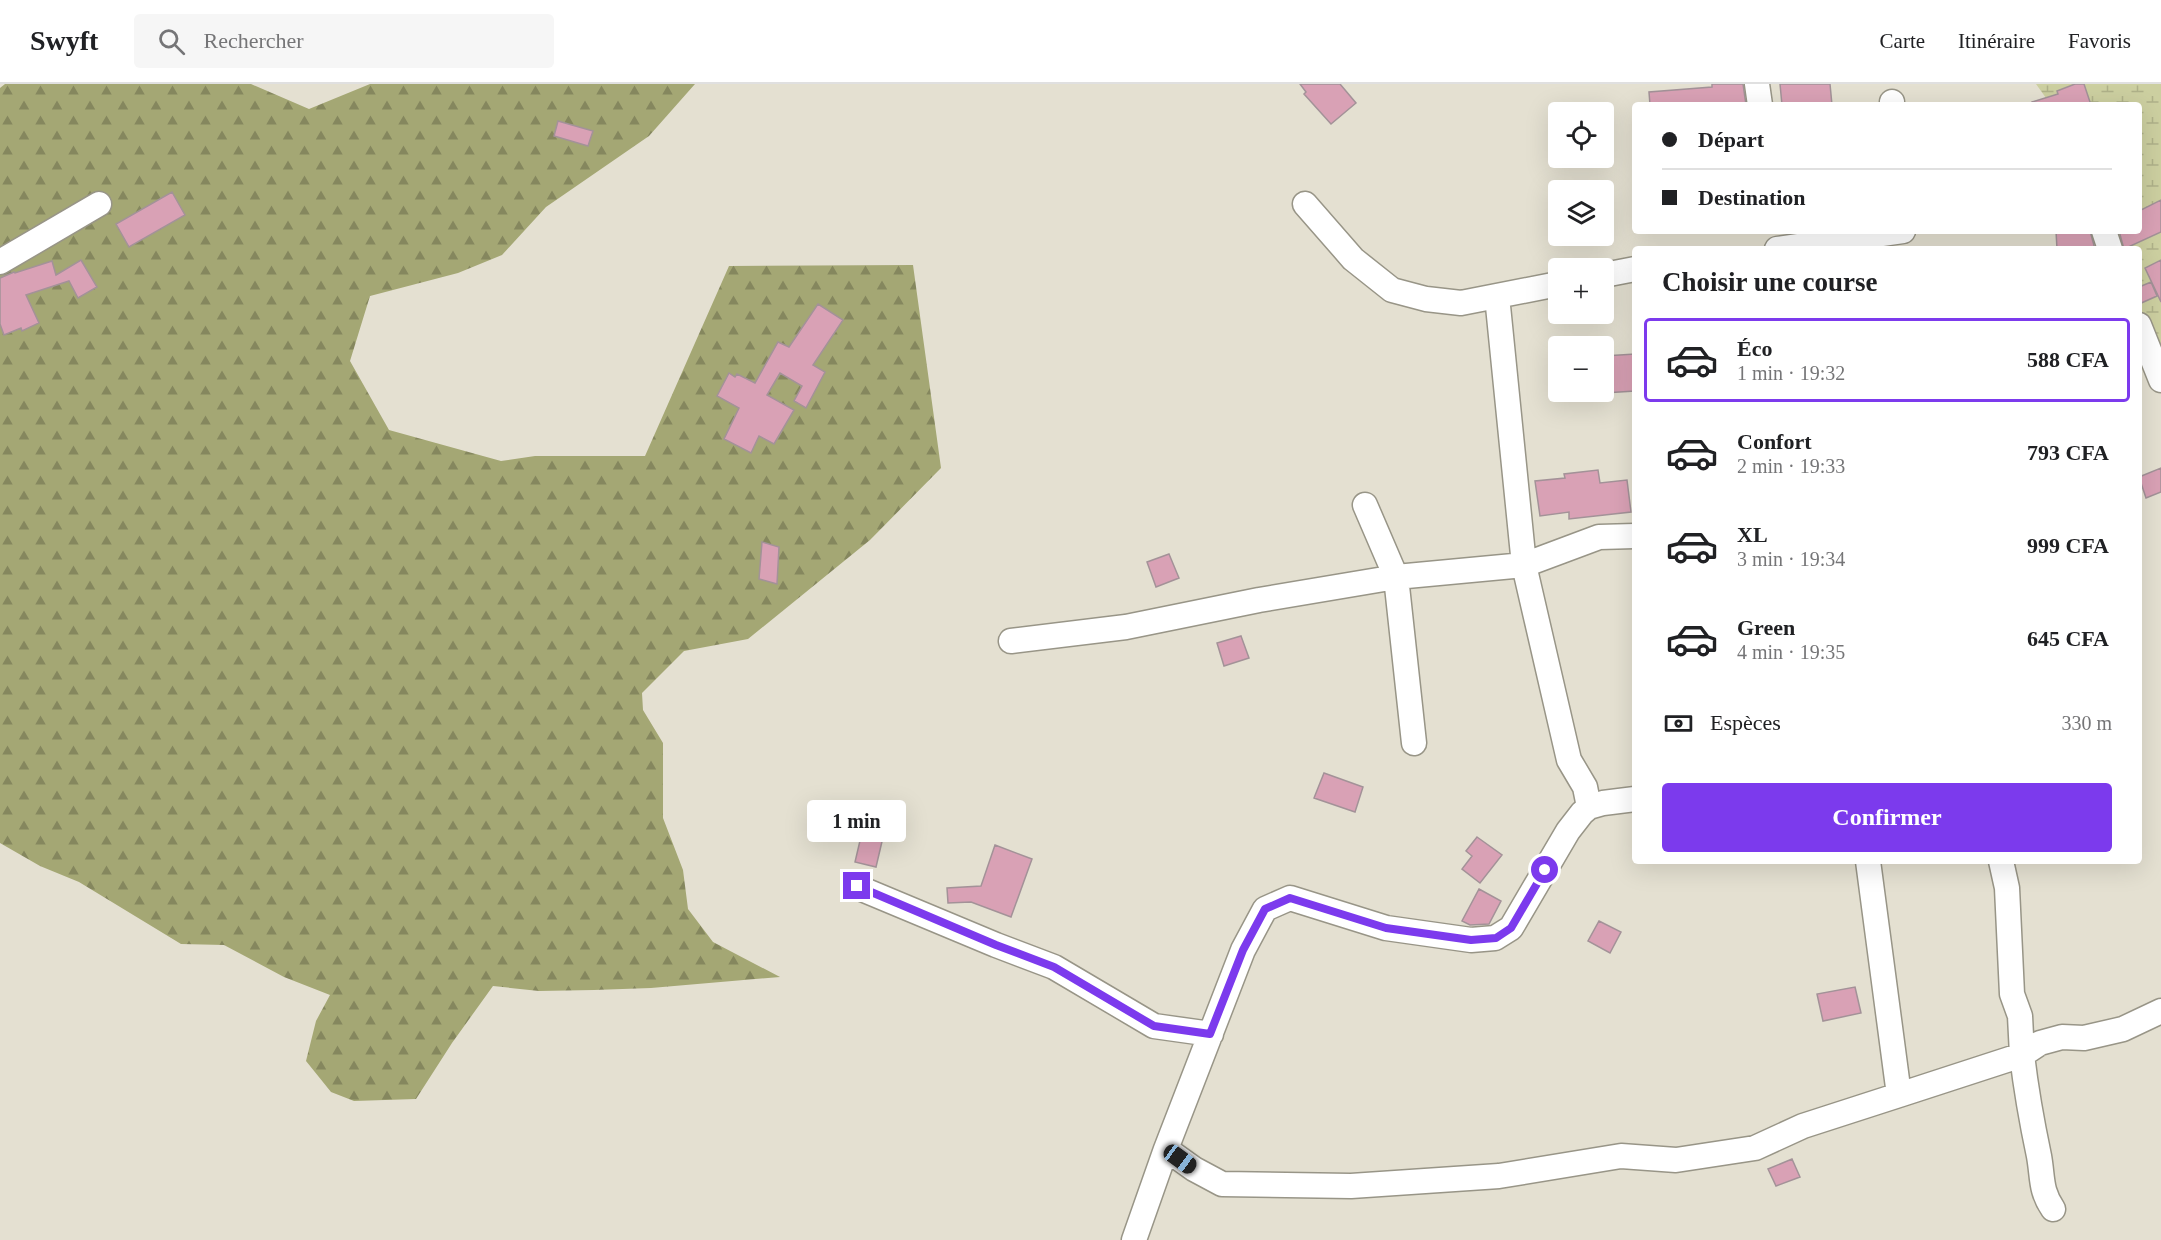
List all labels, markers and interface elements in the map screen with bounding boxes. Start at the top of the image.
search box [134,14,554,68]
text: Swyft [30,25,98,56]
icon: search [155,25,188,58]
text: Rechercher [203,28,304,53]
text: Carte [1880,29,1925,53]
text: Itinéraire [1958,29,2035,53]
text: Favoris [2068,29,2131,53]
map controls [1548,102,1614,402]
button: locate [1548,102,1614,168]
text: Départ [1698,127,1764,152]
button: layers [1548,180,1614,246]
text: Destination [1698,185,1806,210]
button: + [1548,258,1614,324]
text: Choisir une course [1662,267,1878,297]
icon: car [1665,333,1719,387]
button: − [1548,336,1614,402]
text: Éco [1737,336,1772,361]
text: 588 CFA [2027,347,2109,372]
text: 1 min · 19:32 [1737,362,1845,384]
icon: car [1665,426,1719,480]
text: Confort [1737,429,1812,454]
text: 793 CFA [2027,440,2109,465]
text: 2 min · 19:33 [1737,455,1845,477]
icon: car [1665,519,1719,573]
text: XL [1737,522,1768,547]
text: 999 CFA [2027,533,2109,558]
text: 3 min · 19:34 [1737,548,1845,570]
icon: car [1665,612,1719,666]
text: Green [1737,615,1795,640]
text: 645 CFA [2027,626,2109,651]
text: 4 min · 19:35 [1737,641,1845,663]
icon: cash [1662,707,1695,740]
text: Espèces [1710,710,1781,735]
text: 330 m [2061,712,2112,734]
button: Confirmer [1662,783,2112,852]
callout: 1 min [808,799,906,841]
text: 1 min [832,810,881,832]
route start [1531,856,1558,883]
route end [843,872,870,899]
car [1160,1141,1200,1177]

